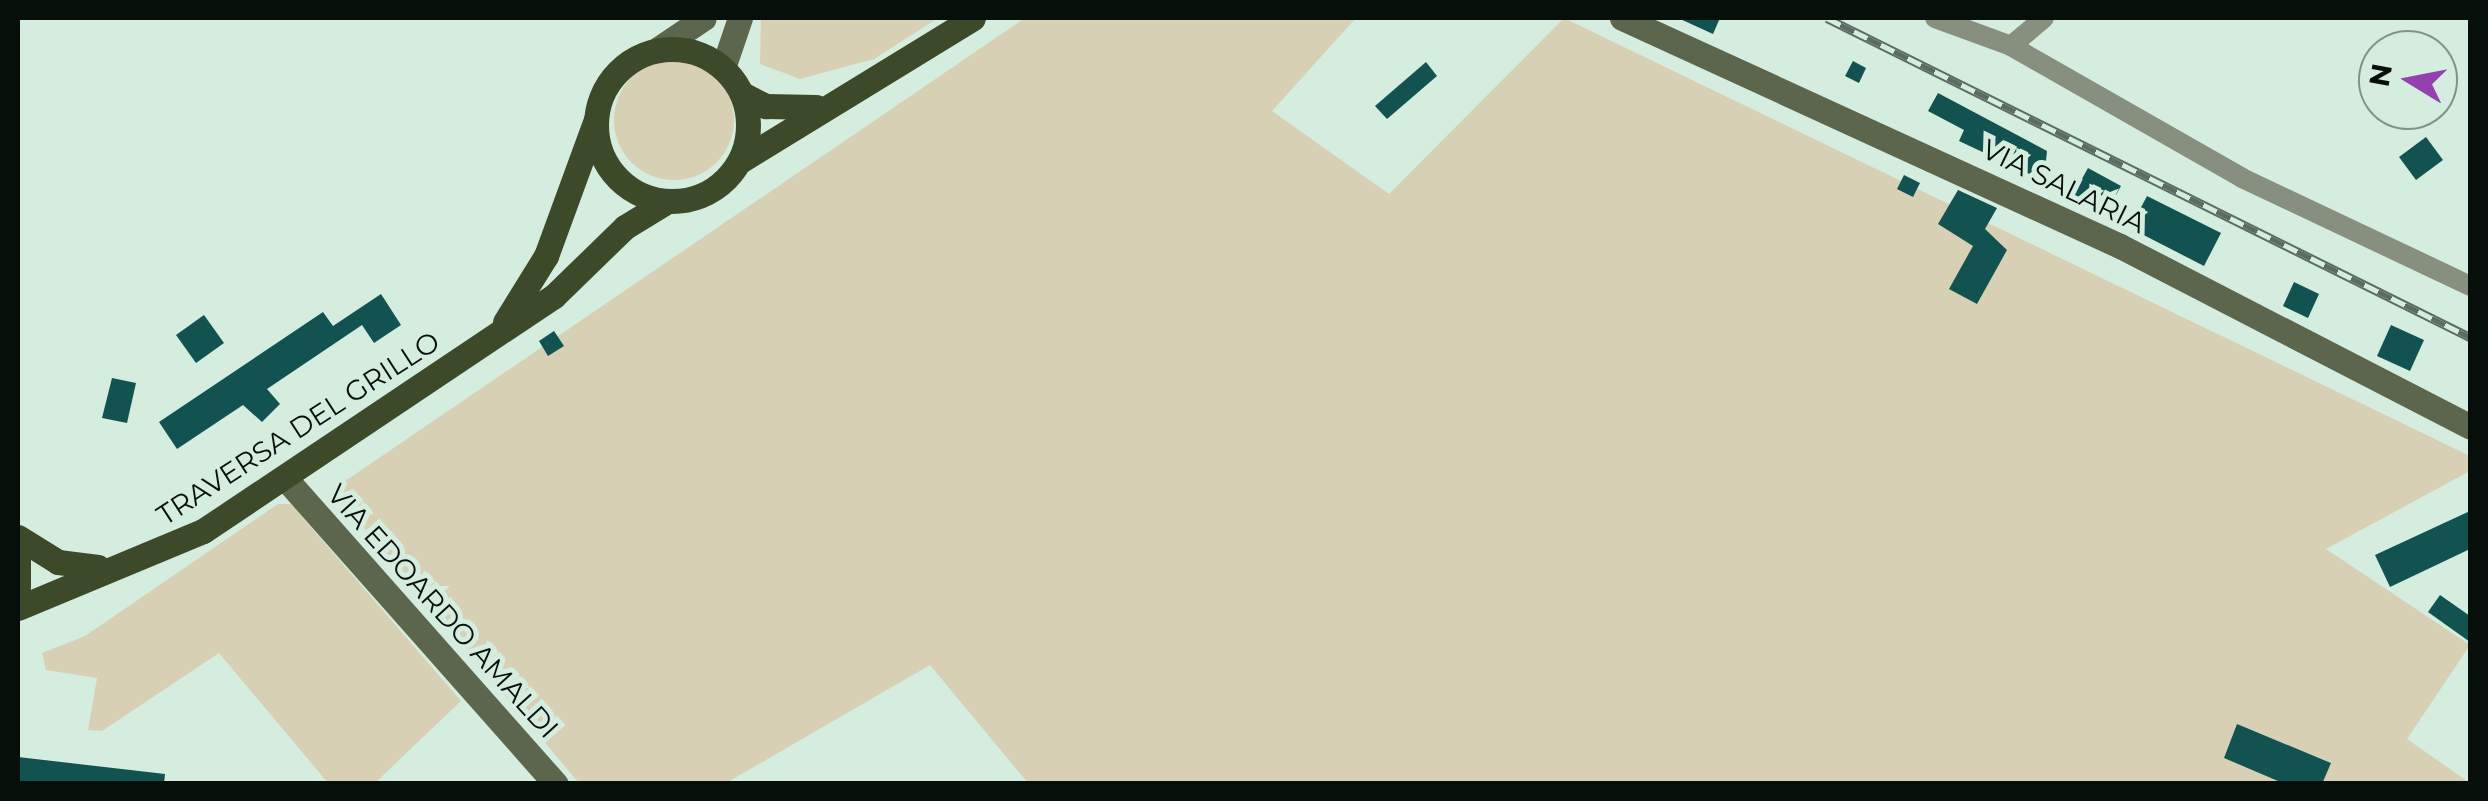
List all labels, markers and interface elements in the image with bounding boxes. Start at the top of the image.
north arrow [2358,30,2458,130]
text: N [2362,61,2399,89]
street label: VIA SALARIA [1977,132,2151,240]
street label: TRAVERSA DEL GRILLO [150,324,446,532]
street label: VIA EDOARDO AMALDI [320,477,566,745]

